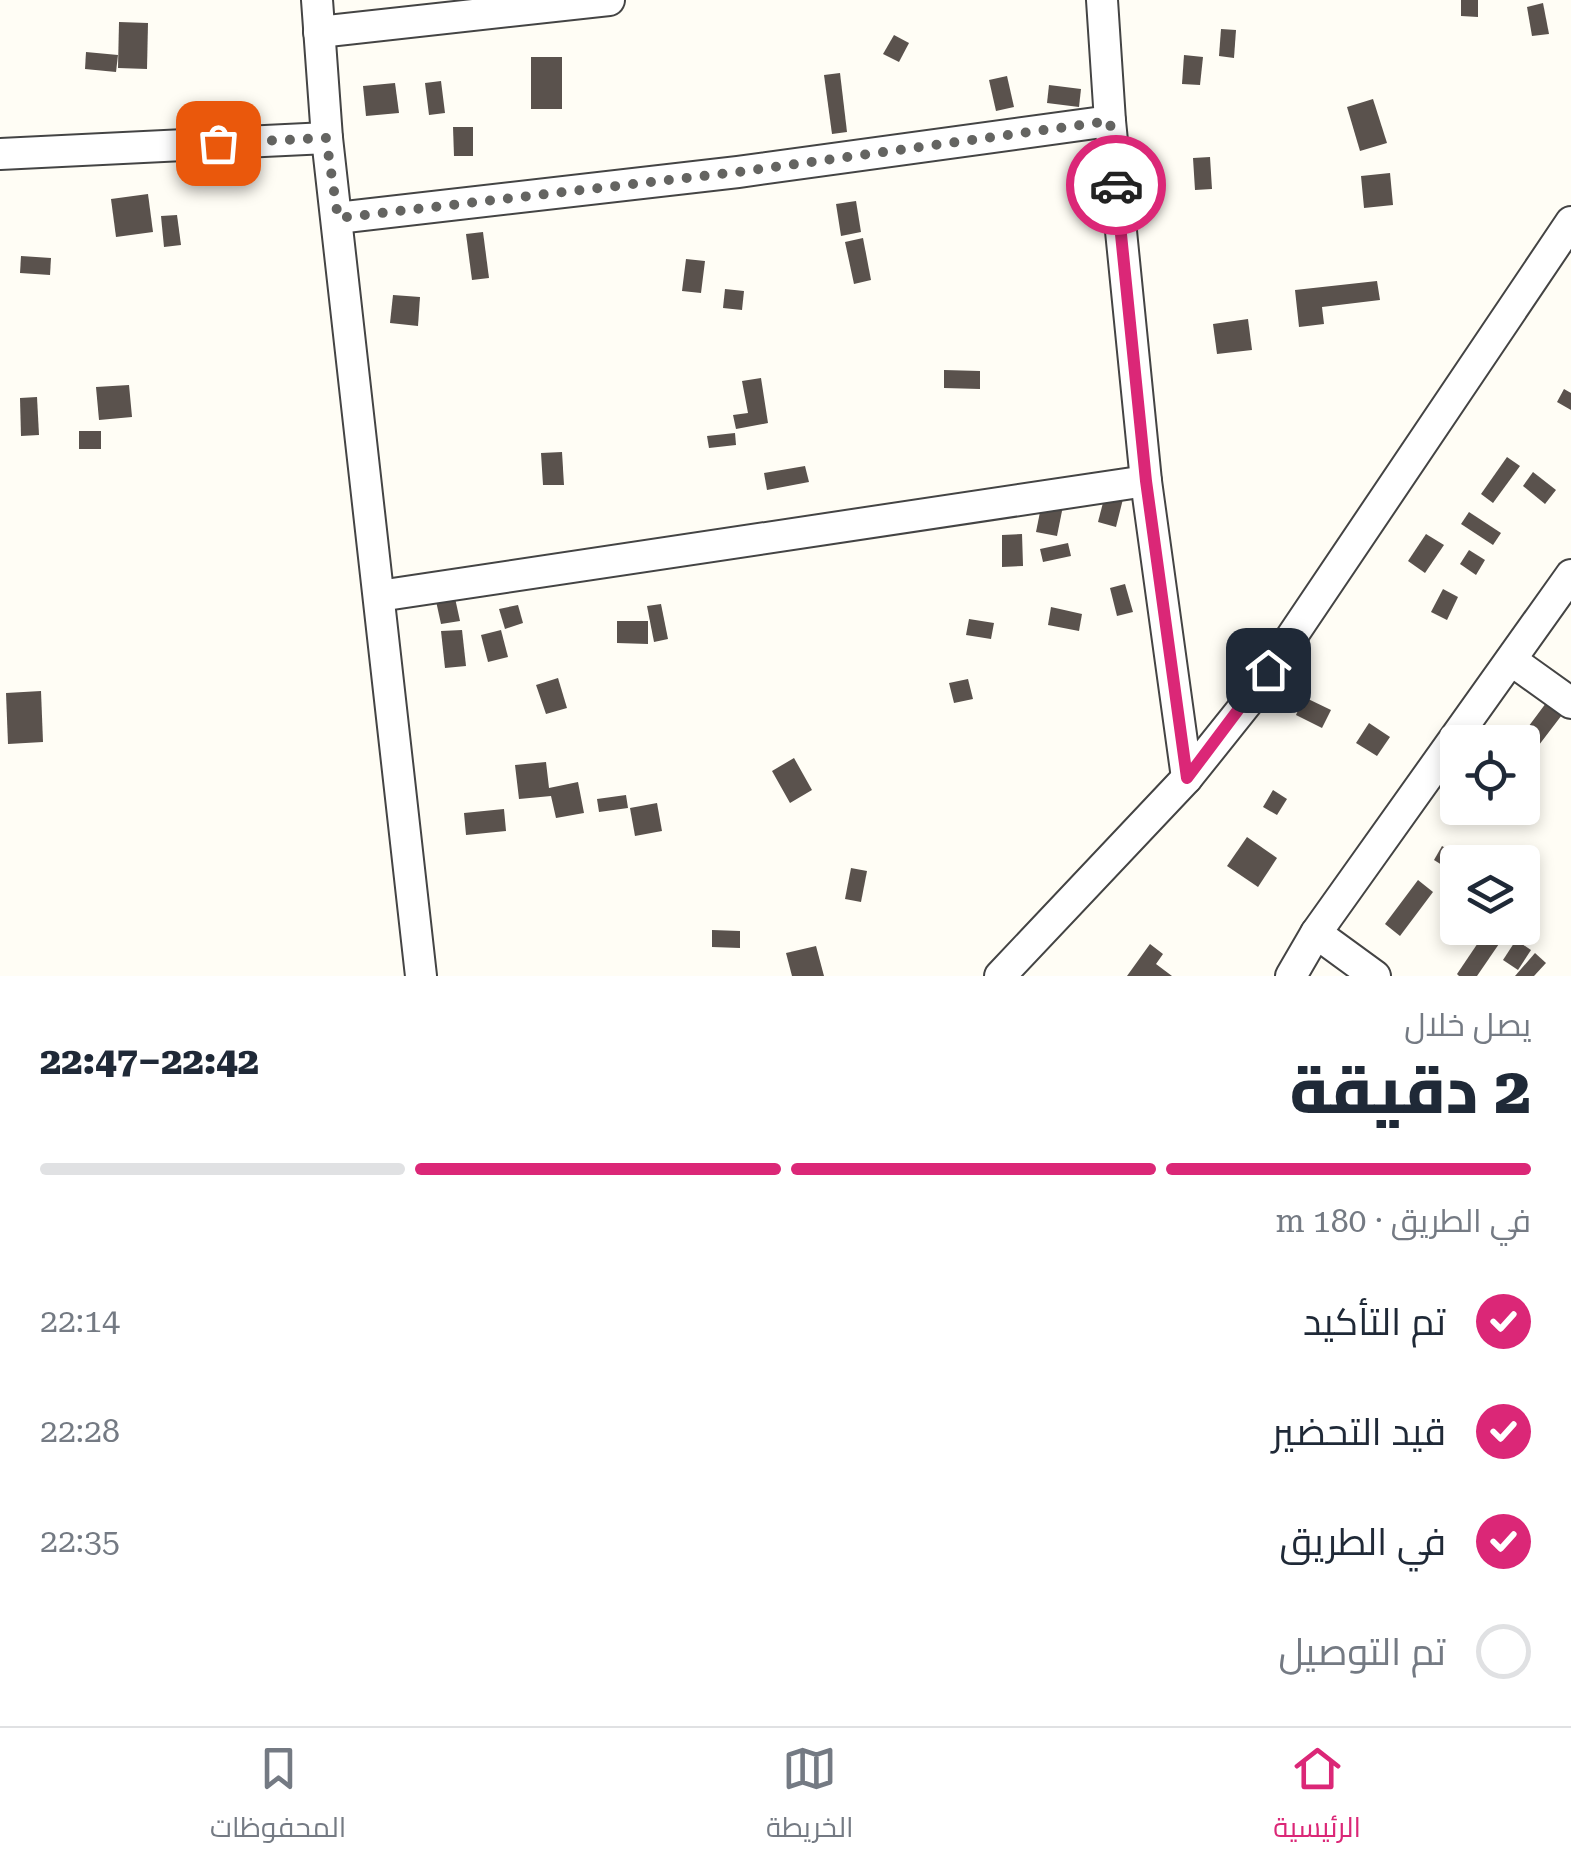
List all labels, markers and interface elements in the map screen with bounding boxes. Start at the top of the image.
pin [176,101,261,186]
icon: bag [191,116,246,171]
courier [1066,135,1166,235]
icon: car [1089,158,1144,213]
pin [1226,628,1311,713]
icon: home [1241,643,1296,698]
map controls [1440,725,1540,945]
button: locate [1440,725,1540,825]
button: layers [1440,845,1540,945]
text: يصل خلال [1404,1006,1531,1044]
text: 22:42–22:47 [40,1039,259,1083]
text: 2 دقيقة [1289,1053,1531,1129]
text: في الطريق · 180 m [1275,1202,1531,1240]
icon: check [1476,1294,1531,1349]
text: تم التأكيد [1303,1300,1446,1344]
text: 22:14 [40,1302,120,1340]
icon: check [1476,1404,1531,1459]
text: قيد التحضير [1272,1410,1446,1454]
text: 22:28 [40,1412,120,1450]
icon: check [1476,1514,1531,1569]
text: في الطريق [1280,1520,1446,1564]
text: 22:35 [40,1522,120,1560]
text: تم التوصيل [1278,1630,1446,1674]
tab: المحفوظات [210,1741,346,1853]
tab: الخريطة [766,1741,853,1853]
tab: الرئيسية [1273,1741,1361,1853]

